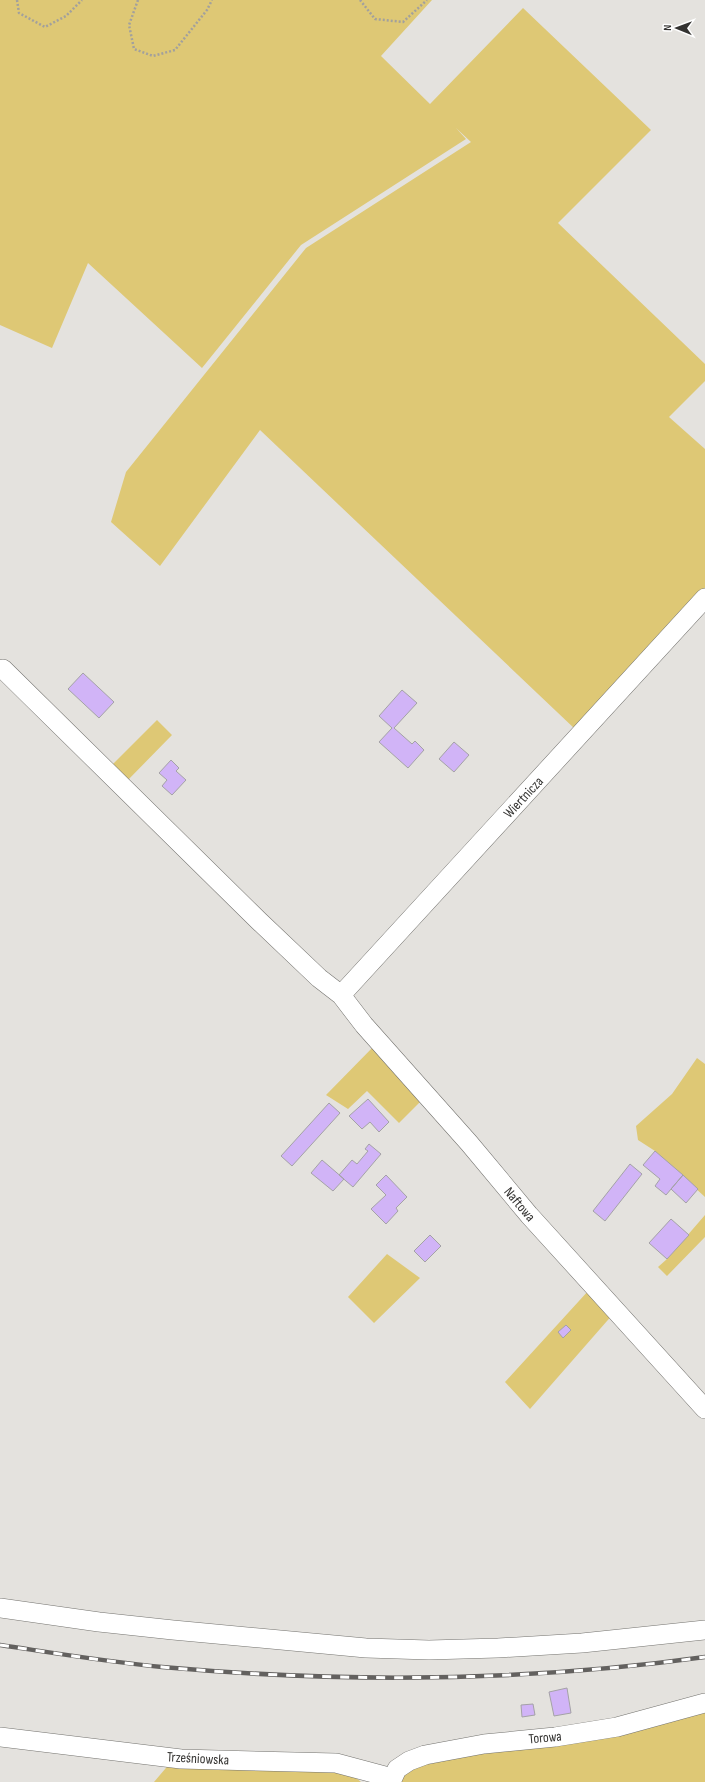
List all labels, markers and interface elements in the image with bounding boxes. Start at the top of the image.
north arrow [657,8,697,48]
text: N [661,25,674,31]
street label: Wiertnicza [500,773,547,822]
street label: Naftowa [500,1184,539,1225]
street label: Torowa [528,1728,562,1747]
street label: Trześniowska [167,1748,229,1769]

